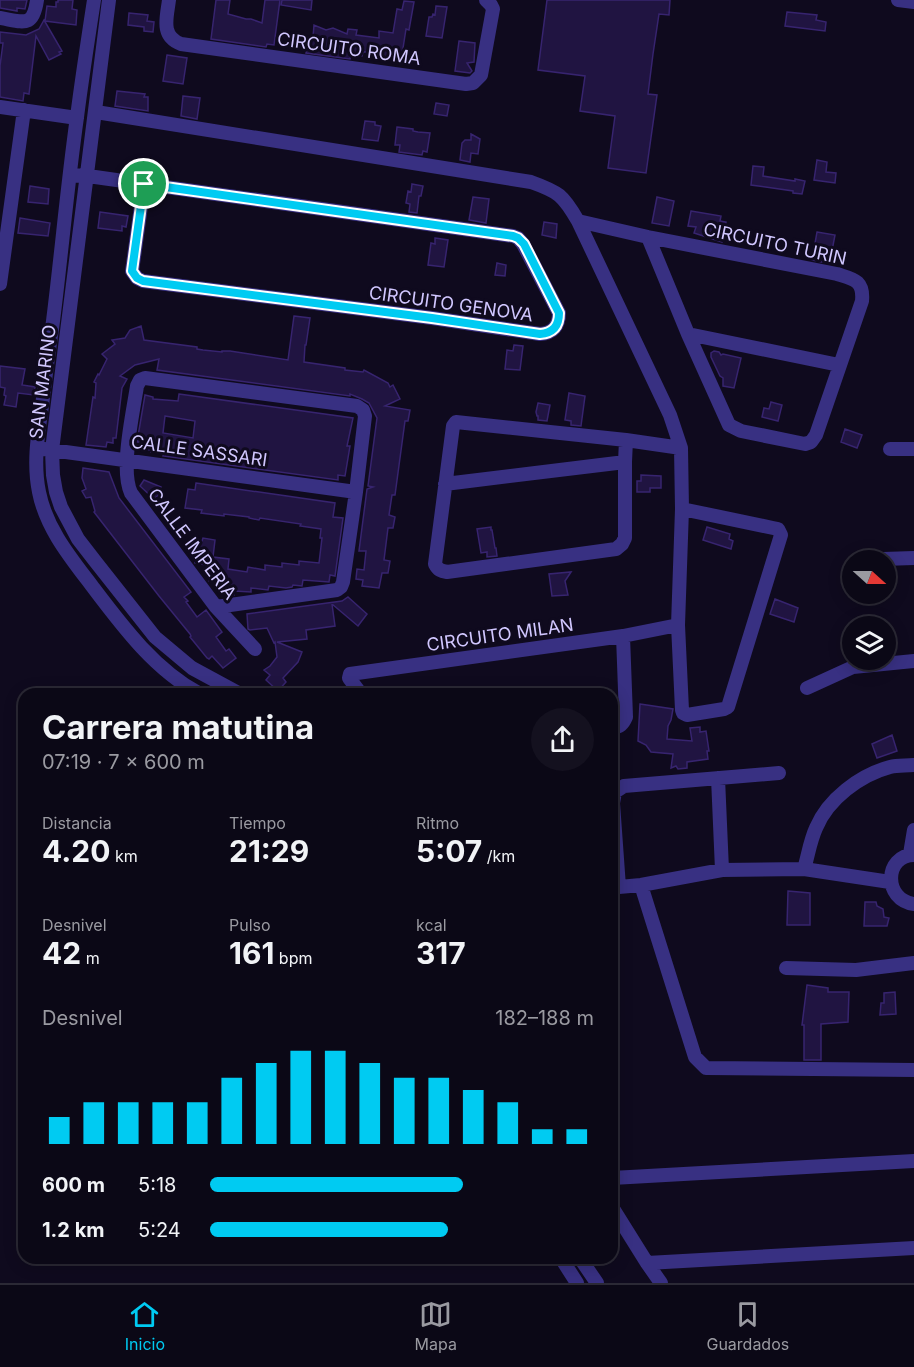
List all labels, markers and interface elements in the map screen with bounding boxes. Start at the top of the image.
street label: CIRCUITO ROMA [276,28,422,69]
pin [118,158,169,209]
icon: arrive [127,167,160,200]
street label: CIRCUITO TURIN [702,218,849,269]
street label: CIRCUITO GENOVA [368,282,534,325]
street label: SAN MARINO [25,324,60,440]
street label: CALLE SASSARI [130,431,269,470]
street label: CALLE IMPERIA [144,484,241,603]
north arrow [842,550,896,604]
map controls [842,550,896,670]
street label: CIRCUITO MILAN [425,614,575,655]
button: layers [842,616,896,670]
text: Carrera matutina [42,707,314,747]
button: share [531,708,594,771]
text: 07:19 · 7 × 600 m [42,750,205,774]
text: Distancia [42,813,112,833]
text: Tiempo [229,813,286,833]
text: Ritmo [416,813,459,833]
text: 4.20 [42,833,110,869]
text: 21:29 [229,833,309,869]
text: 5:07 [416,833,482,869]
text: km [110,846,138,866]
text: /km [482,846,515,866]
text: Desnivel [42,915,107,935]
text: Pulso [229,915,271,935]
text: kcal [416,915,447,935]
text: 42 [42,935,81,971]
text: 161 [229,935,274,971]
text: 317 [416,935,466,971]
text: m [81,948,100,968]
text: bpm [274,948,312,968]
text: Desnivel [42,1006,123,1030]
text: 182–188 m [495,1006,594,1030]
text: 600 m [42,1173,105,1197]
text: 5:18 [138,1173,176,1197]
text: 1.2 km [42,1218,105,1242]
text: 5:24 [138,1218,181,1242]
tab: Inicio [125,1298,165,1354]
tab: Mapa [415,1298,457,1354]
tab: Guardados [706,1298,789,1354]

